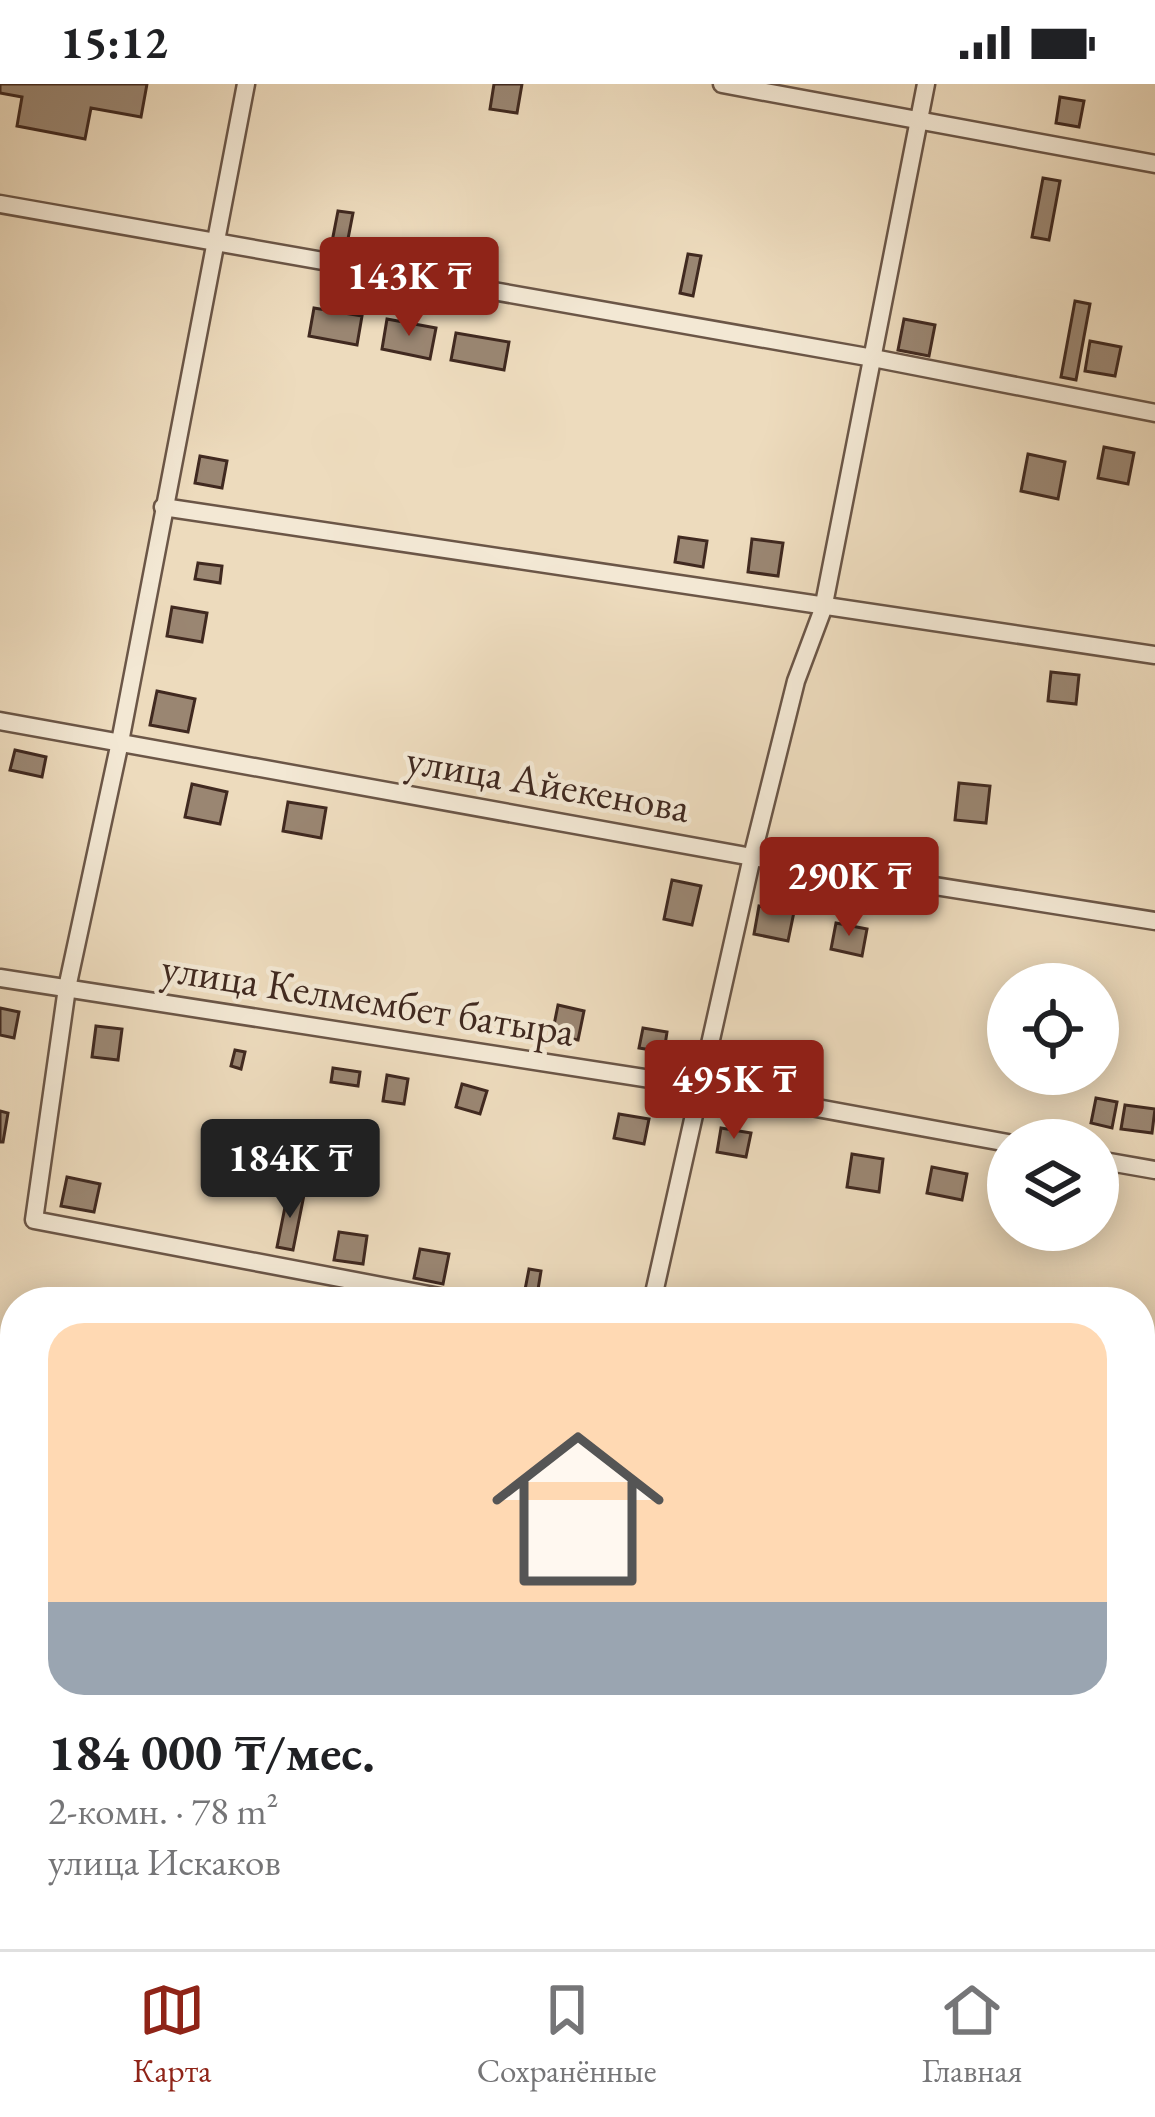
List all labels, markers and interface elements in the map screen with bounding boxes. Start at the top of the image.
text: 15:12 [60,13,168,71]
pin: 143K ₸ [311,237,507,339]
text: 143K ₸ [347,250,471,301]
street label: улица Айекенова [402,731,694,835]
pin: 290K ₸ [751,837,947,939]
text: 290K ₸ [787,850,911,901]
street label: улица Келмембет батыра [158,939,579,1059]
map controls [987,963,1119,1251]
button: locate [987,963,1119,1095]
pin: 495K ₸ [636,1040,832,1142]
text: 495K ₸ [672,1053,796,1104]
pin: 184K ₸ [192,1119,388,1221]
button: layers [987,1119,1119,1251]
text: 184K ₸ [228,1132,352,1183]
icon: home [470,1401,686,1617]
text: 184 000 ₸/мес. [48,1719,375,1785]
text: 2-комн. · 78 m² [48,1785,279,1836]
text: улица Искаков [48,1836,281,1887]
tab: Карта [133,1977,211,2092]
tab: Сохранённые [477,1977,657,2092]
tab: Главная [922,1977,1022,2092]

